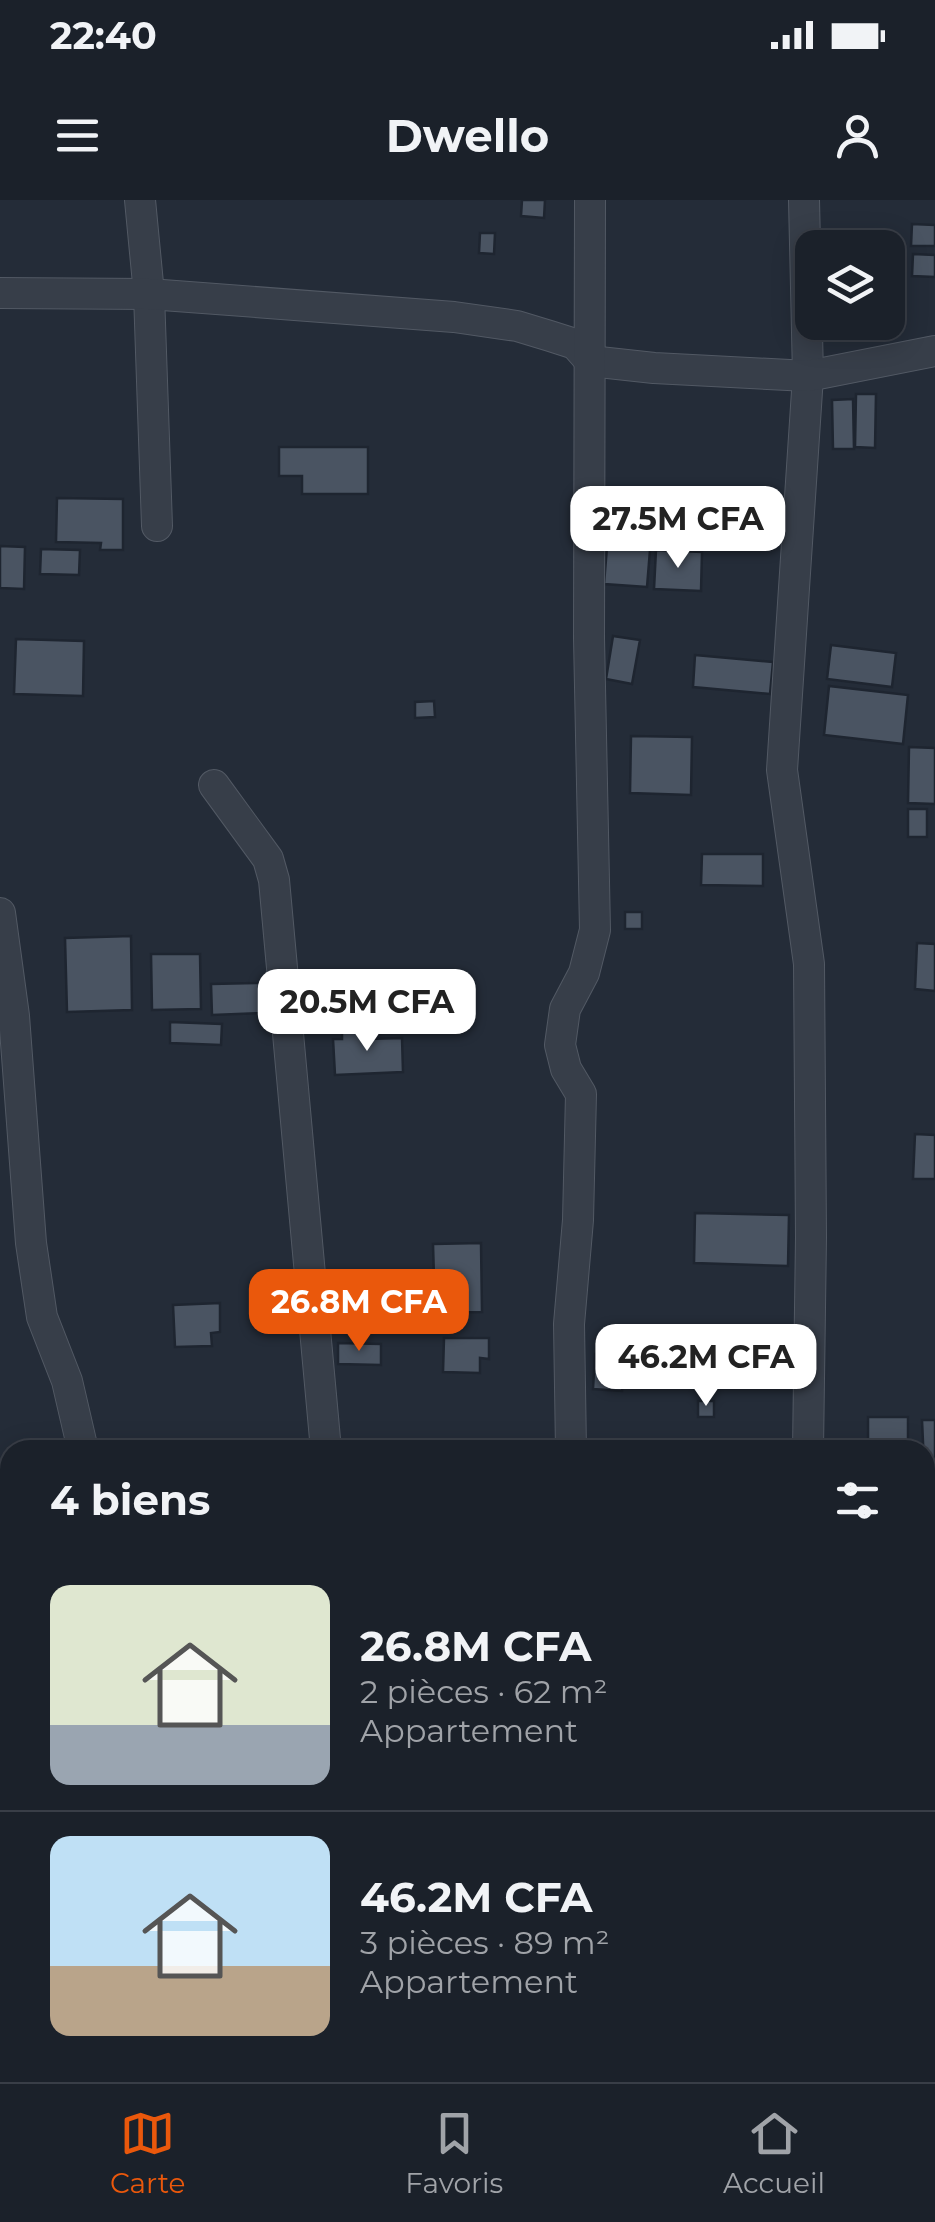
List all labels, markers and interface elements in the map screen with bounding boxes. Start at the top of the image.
text: 22:40 [50,12,157,59]
icon: menu [50,108,105,163]
text: Dwello [386,108,549,163]
icon: person [830,108,885,163]
map controls [795,230,905,340]
button: layers [795,230,905,340]
pin: 27.5M CFA [564,486,792,571]
text: 27.5M CFA [592,499,764,538]
pin: 20.5M CFA [253,969,481,1054]
text: 20.5M CFA [280,982,454,1021]
pin: 26.8M CFA [245,1269,473,1354]
text: 26.8M CFA [271,1282,447,1321]
pin: 46.2M CFA [592,1324,820,1409]
text: 46.2M CFA [617,1337,795,1376]
icon: filters [830,1473,885,1528]
text: 4 biens [50,1474,210,1526]
text: 26.8M CFA [360,1620,591,1672]
icon: home [130,1625,250,1745]
text: 2 pièces · 62 m² [360,1672,607,1711]
text: Appartement [360,1711,578,1750]
text: 46.2M CFA [360,1871,593,1923]
icon: home [130,1876,250,1996]
text: 3 pièces · 89 m² [360,1923,610,1962]
text: Appartement [360,1962,578,2001]
tab: Carte [110,2106,185,2200]
tab: Favoris [405,2106,503,2200]
tab: Accueil [723,2106,825,2200]

